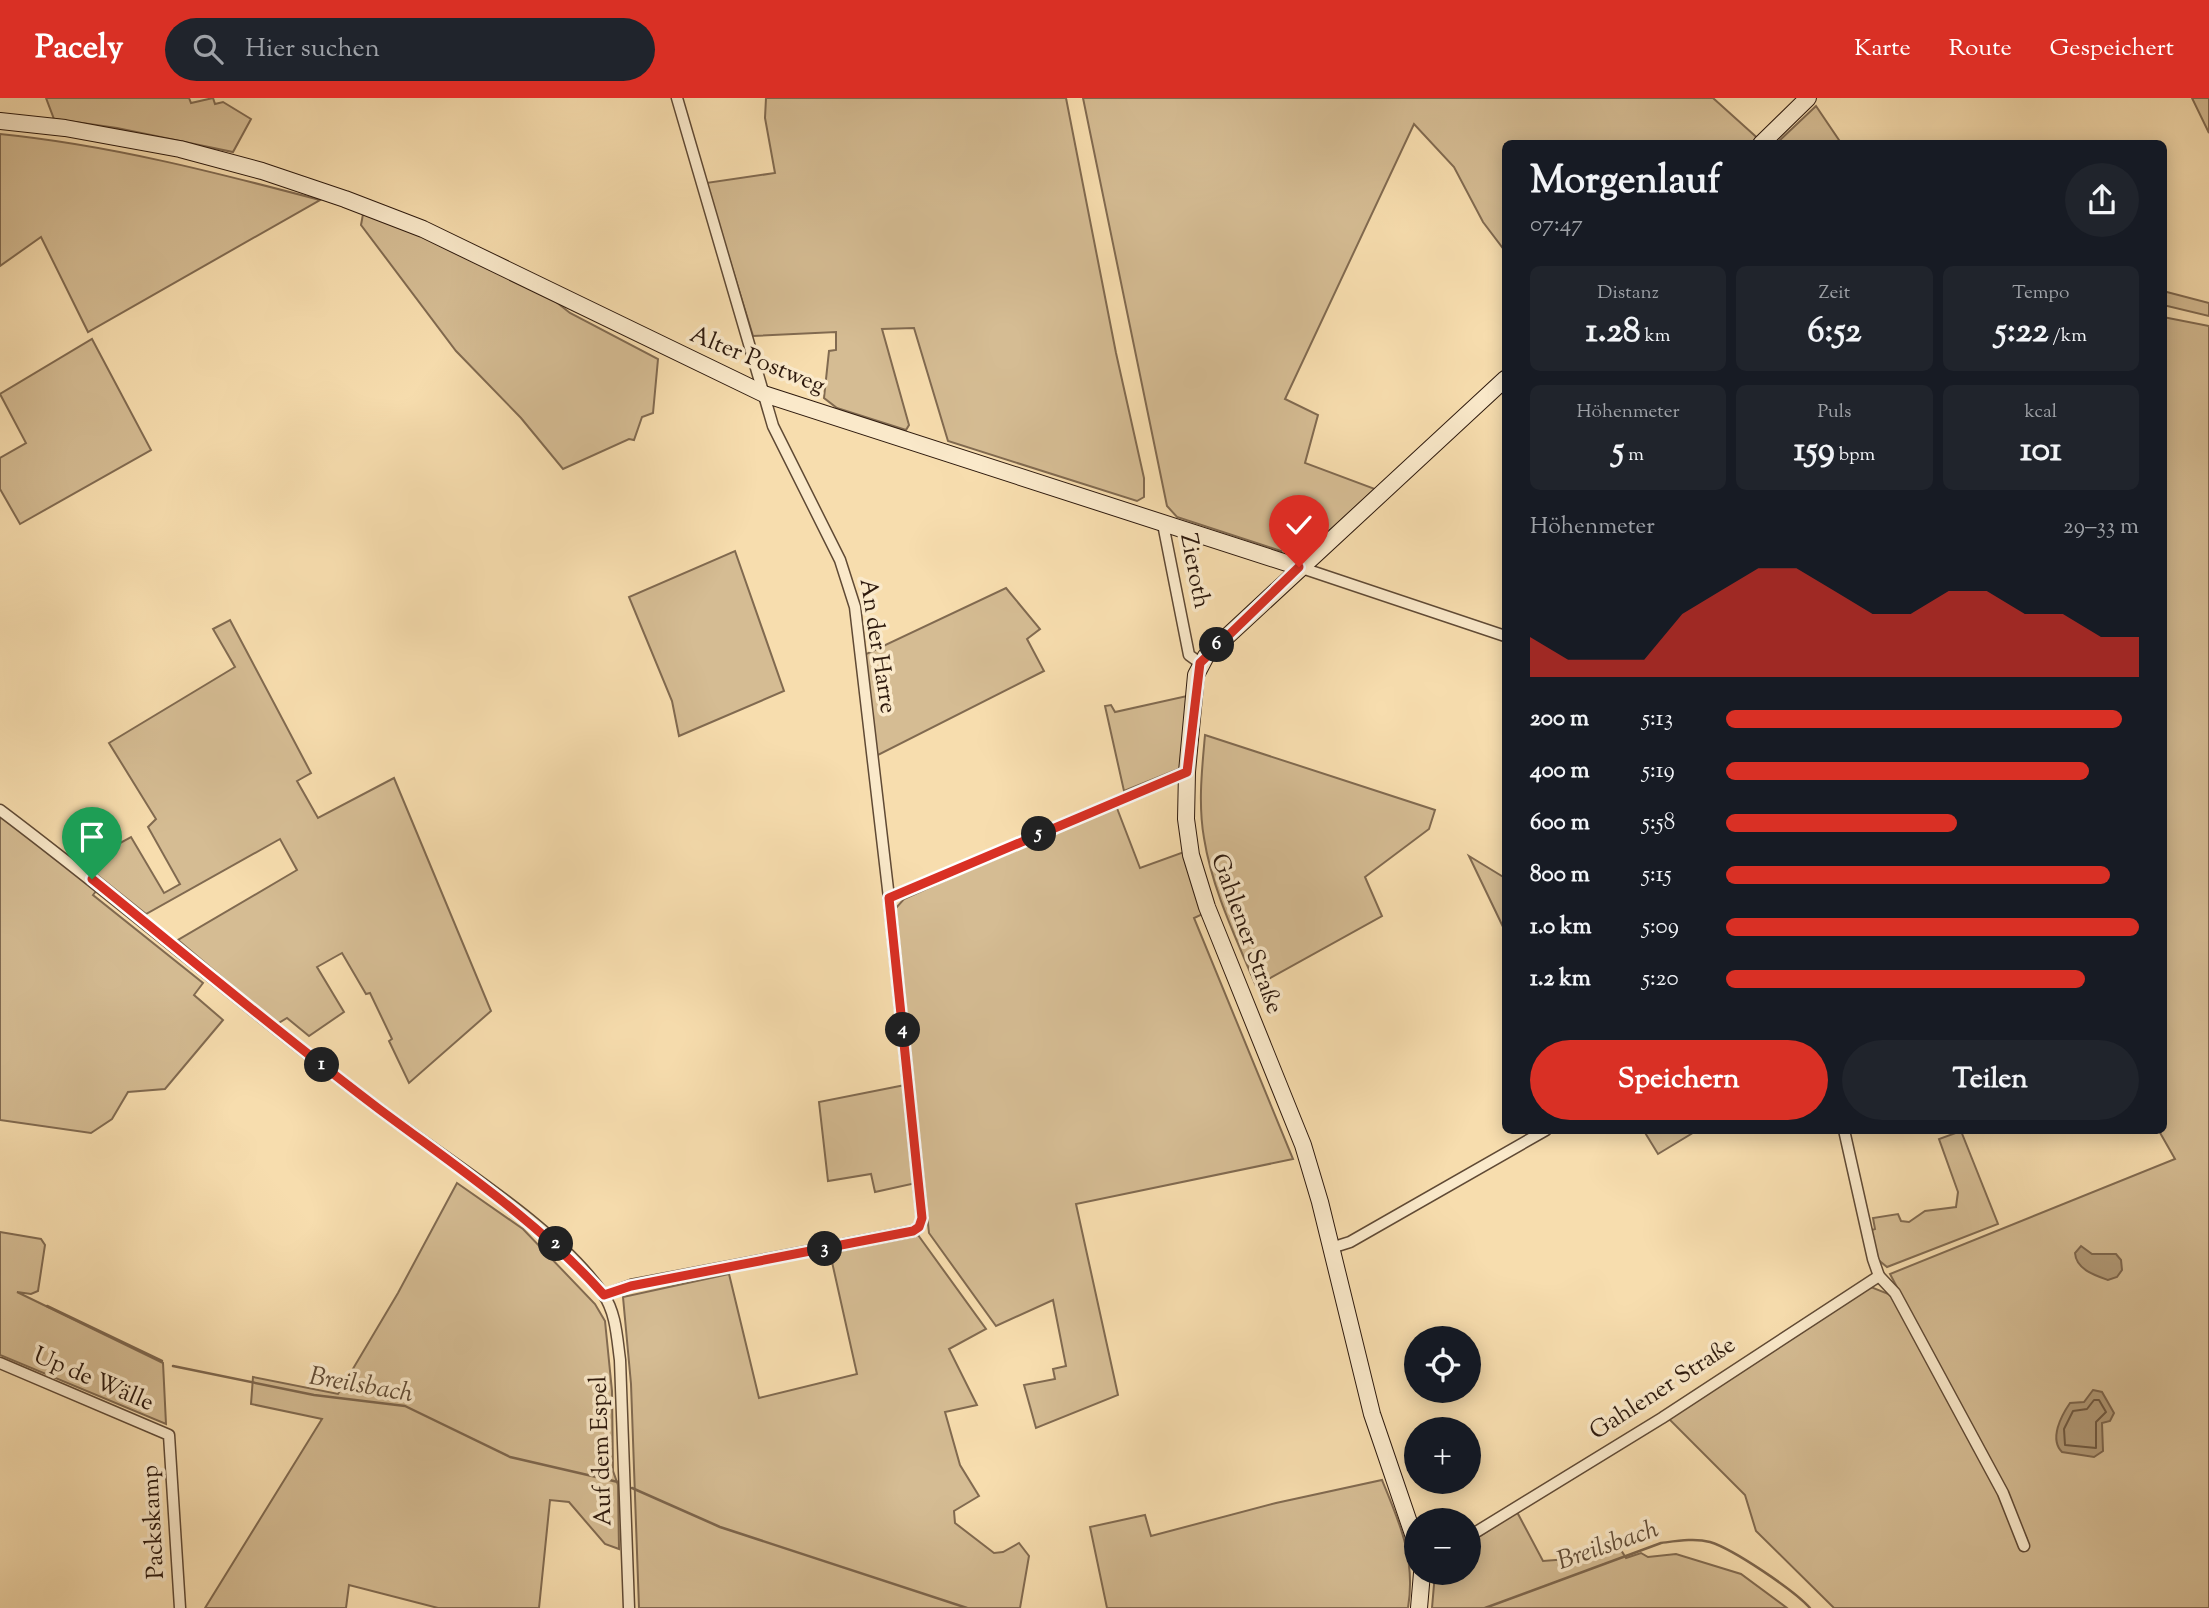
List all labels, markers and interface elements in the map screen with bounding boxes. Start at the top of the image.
search box [165,18,655,81]
text: Pacely [35,25,123,73]
icon: search [189,30,227,68]
text: Hier suchen [245,31,380,68]
text: Karte [1854,32,1911,66]
text: Route [1949,32,2012,66]
text: Gespeichert [2050,32,2174,66]
text: Morgenlauf [1530,156,1721,210]
button: share [2065,163,2139,237]
text: 07:47 [1530,209,1583,242]
text: Distanz [1597,280,1659,307]
text: Zeit [1819,280,1850,307]
text: Tempo [2012,280,2069,307]
text: 1.28 [1586,307,1640,358]
text: 6:52 [1807,307,1862,358]
text: 5:22 [1995,307,2049,358]
street label: Alter Postweg [684,318,830,404]
text: km [1640,323,1671,350]
text: /km [2049,323,2087,350]
text: Höhenmeter [1577,399,1680,426]
text: Puls [1817,399,1852,426]
text: kcal [2024,399,2057,426]
text: 5 [1612,426,1624,477]
text: 159 [1794,426,1835,477]
text: 101 [2020,426,2062,477]
text: m [1624,442,1644,469]
text: bpm [1835,442,1875,469]
pin [1269,495,1329,567]
icon: check [1280,506,1318,544]
text: Höhenmeter [1530,511,1655,544]
text: 29–33 m [2063,511,2139,544]
street label: Zieroth [1170,531,1218,611]
street label: An der Harre [850,576,904,716]
pin: 6 [1200,628,1234,662]
text: 6 [1212,631,1221,658]
text: 200 m [1530,703,1589,736]
text: 5:13 [1642,703,1673,736]
text: 400 m [1530,755,1590,788]
text: 5:19 [1642,755,1675,788]
pin [62,807,122,879]
text: 600 m [1530,807,1590,840]
text: 5:58 [1642,807,1675,840]
pin: 5 [1021,816,1056,852]
icon: arrive [73,818,111,856]
text: 5 [1035,820,1042,847]
street label: Gahlener Straße [1201,849,1291,1019]
text: 800 m [1530,859,1590,892]
text: 5:15 [1642,859,1672,892]
text: 1.0 km [1530,911,1592,944]
text: 5:09 [1642,911,1679,944]
text: 1.2 km [1530,963,1591,996]
text: 5:20 [1642,963,1679,996]
pin: 4 [886,1012,920,1048]
text: 4 [898,1016,907,1043]
button: Speichern [1530,1040,1828,1120]
button: Teilen [1842,1040,2139,1120]
pin: 1 [304,1048,340,1082]
text: 1 [318,1051,325,1078]
pin: 2 [538,1226,574,1262]
text: 2 [551,1230,560,1257]
pin: 3 [808,1232,842,1266]
text: 3 [821,1235,828,1262]
map controls [1404,1326,1481,1585]
button: locate [1404,1326,1481,1403]
street label: Gahlener Straße [1583,1329,1743,1449]
street label: Up de Wälle [27,1339,159,1421]
water label: Breilsbach [306,1359,416,1413]
street label: Auf dem Espel [582,1375,622,1527]
button: + [1404,1417,1481,1494]
street label: Packskamp [134,1464,174,1580]
button: − [1404,1508,1481,1585]
water label: Breilsbach [1552,1511,1664,1581]

